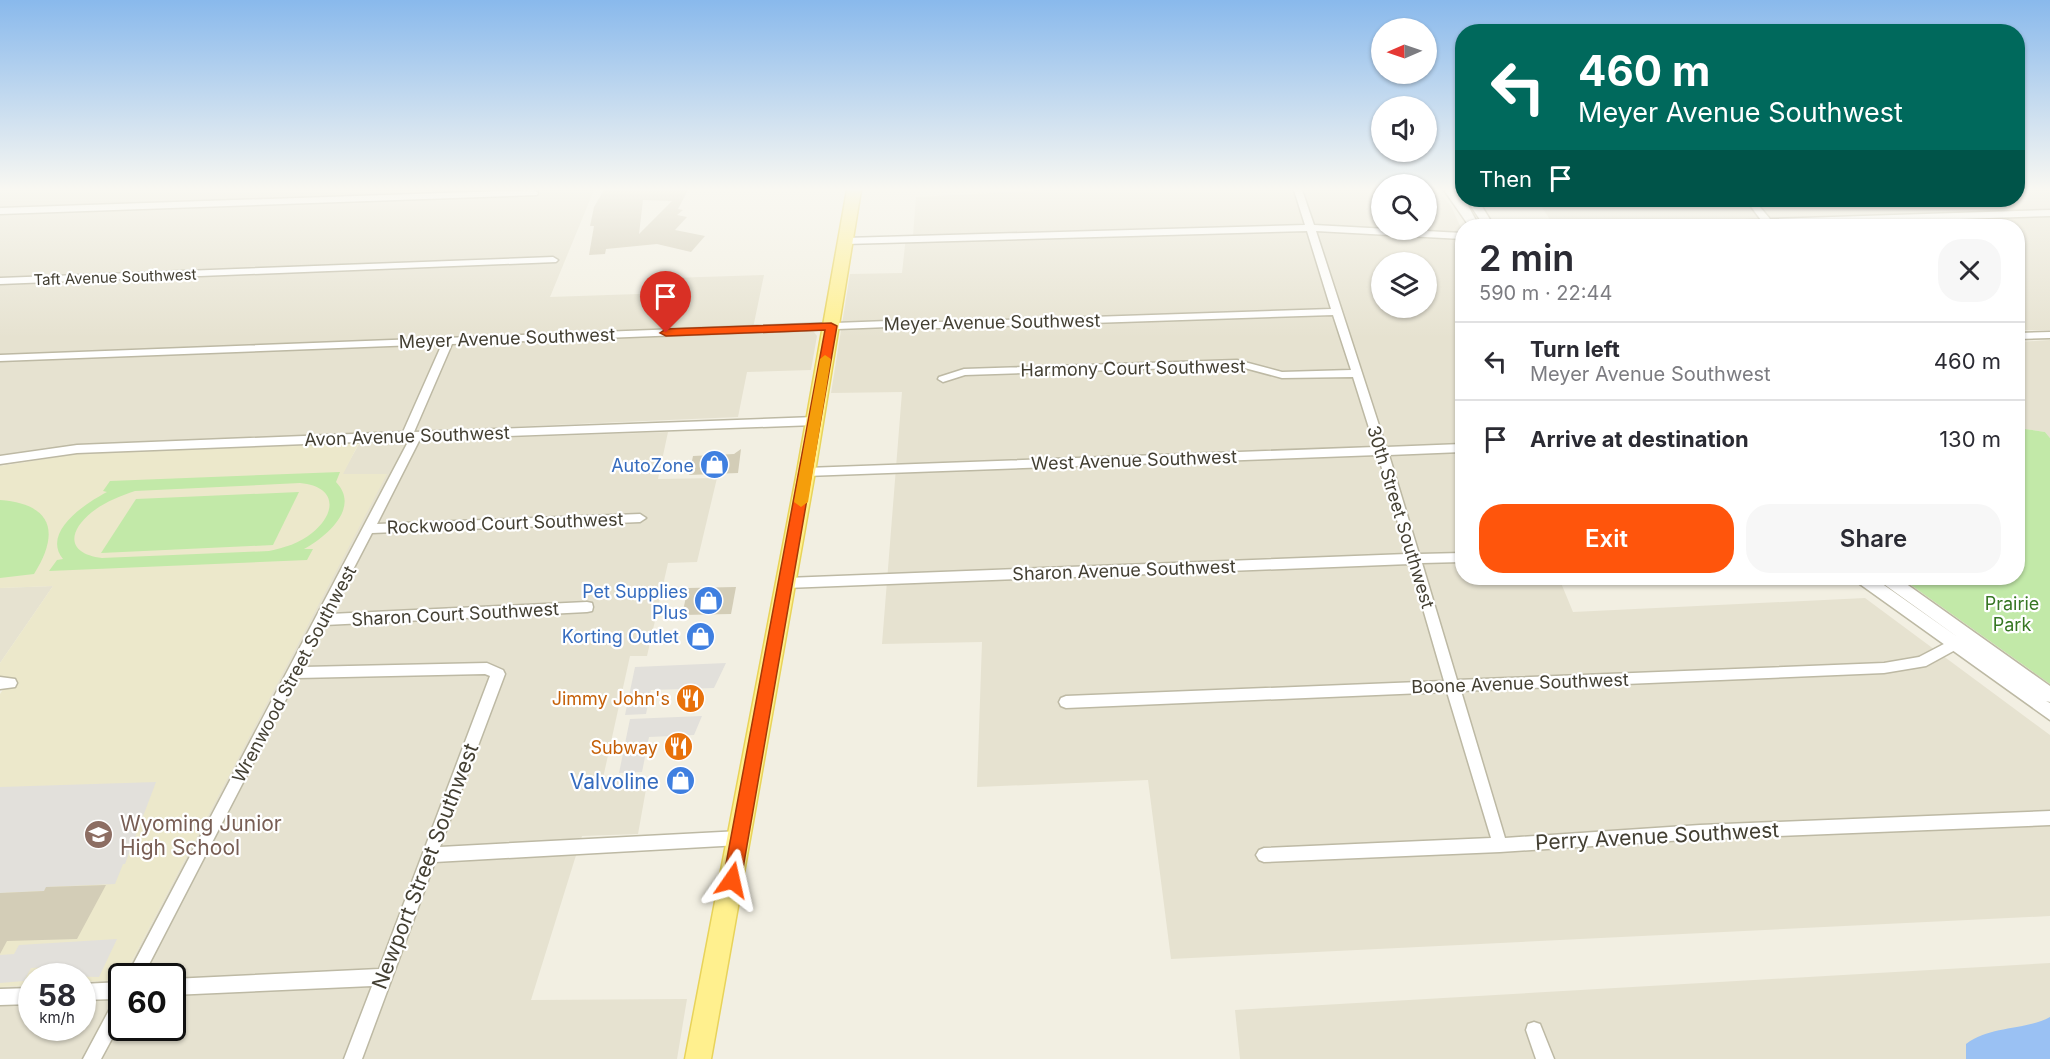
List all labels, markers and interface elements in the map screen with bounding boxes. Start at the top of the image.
north arrow [1371,18,1437,84]
map controls [1371,18,1437,318]
text: 460 m [1578,45,1710,96]
icon: left [1479,48,1557,126]
button: sound [1371,96,1437,162]
text: Meyer Avenue Southwest [1578,96,1903,129]
icon: arrive [1544,162,1577,195]
text: Then [1479,166,1532,192]
button: search [1371,174,1437,240]
text: 2 min [1479,236,1574,280]
button: close [1938,239,2001,302]
button: layers [1371,252,1437,318]
street label: Taft Avenue Southwest [33,265,197,289]
pin [640,271,691,333]
icon: arrive [649,280,682,313]
text: 590 m · 22:44 [1479,281,1612,305]
street label: Meyer Avenue Southwest [884,310,1101,334]
street label: Meyer Avenue Southwest [398,324,616,352]
text: Turn left [1530,336,1620,362]
icon: left [1479,345,1512,378]
text: 460 m [1934,348,2001,374]
street label: Harmony Court Southwest [1020,356,1246,380]
text: Meyer Avenue Southwest [1530,362,1771,386]
street label: Avon Avenue Southwest [304,422,510,450]
street label: 30th Street Southwest [1363,423,1439,611]
icon: arrive [1479,423,1512,456]
text: Arrive at destination [1530,426,1749,452]
text: 130 m [1939,426,2001,452]
street label: West Avenue Southwest [1031,446,1237,474]
shop icon: AutoZone [699,449,731,481]
place label: AutoZone [611,455,694,476]
button: Exit [1479,504,1734,573]
button: Share [1746,504,2001,573]
street label: Rockwood Court Southwest [386,508,624,538]
street label: Sharon Avenue Southwest [1012,556,1236,584]
street label: Wrenwood Street Southwest [228,562,360,786]
place label: Pet Supplies Plus [582,581,688,623]
shop icon: Pet Supplies Plus [693,585,725,617]
park label: Prairie Park [1985,593,2039,635]
street label: Sharon Court Southwest [351,598,559,630]
shop icon: Korting Outlet [684,620,716,652]
place label: Korting Outlet [562,626,679,647]
street label: Boone Avenue Southwest [1411,669,1629,697]
restaurant icon: Jimmy John's [675,682,707,714]
place label: Jimmy John's [552,688,670,709]
restaurant icon: Subway [663,731,695,763]
place label: Subway [590,737,658,758]
street label: Newport Street Southwest [367,739,484,992]
shop icon: Valvoline [664,765,696,797]
place label: Valvoline [570,769,659,794]
place label: Wyoming Junior High School [120,811,282,860]
street label: Perry Avenue Southwest [1534,817,1780,855]
school or university icon: Wyoming Junior High School [83,819,115,851]
position arrow [700,848,764,912]
speed limit sign: 60 [108,963,186,1041]
text: 58 [38,977,76,1013]
text: km/h [39,1008,75,1027]

